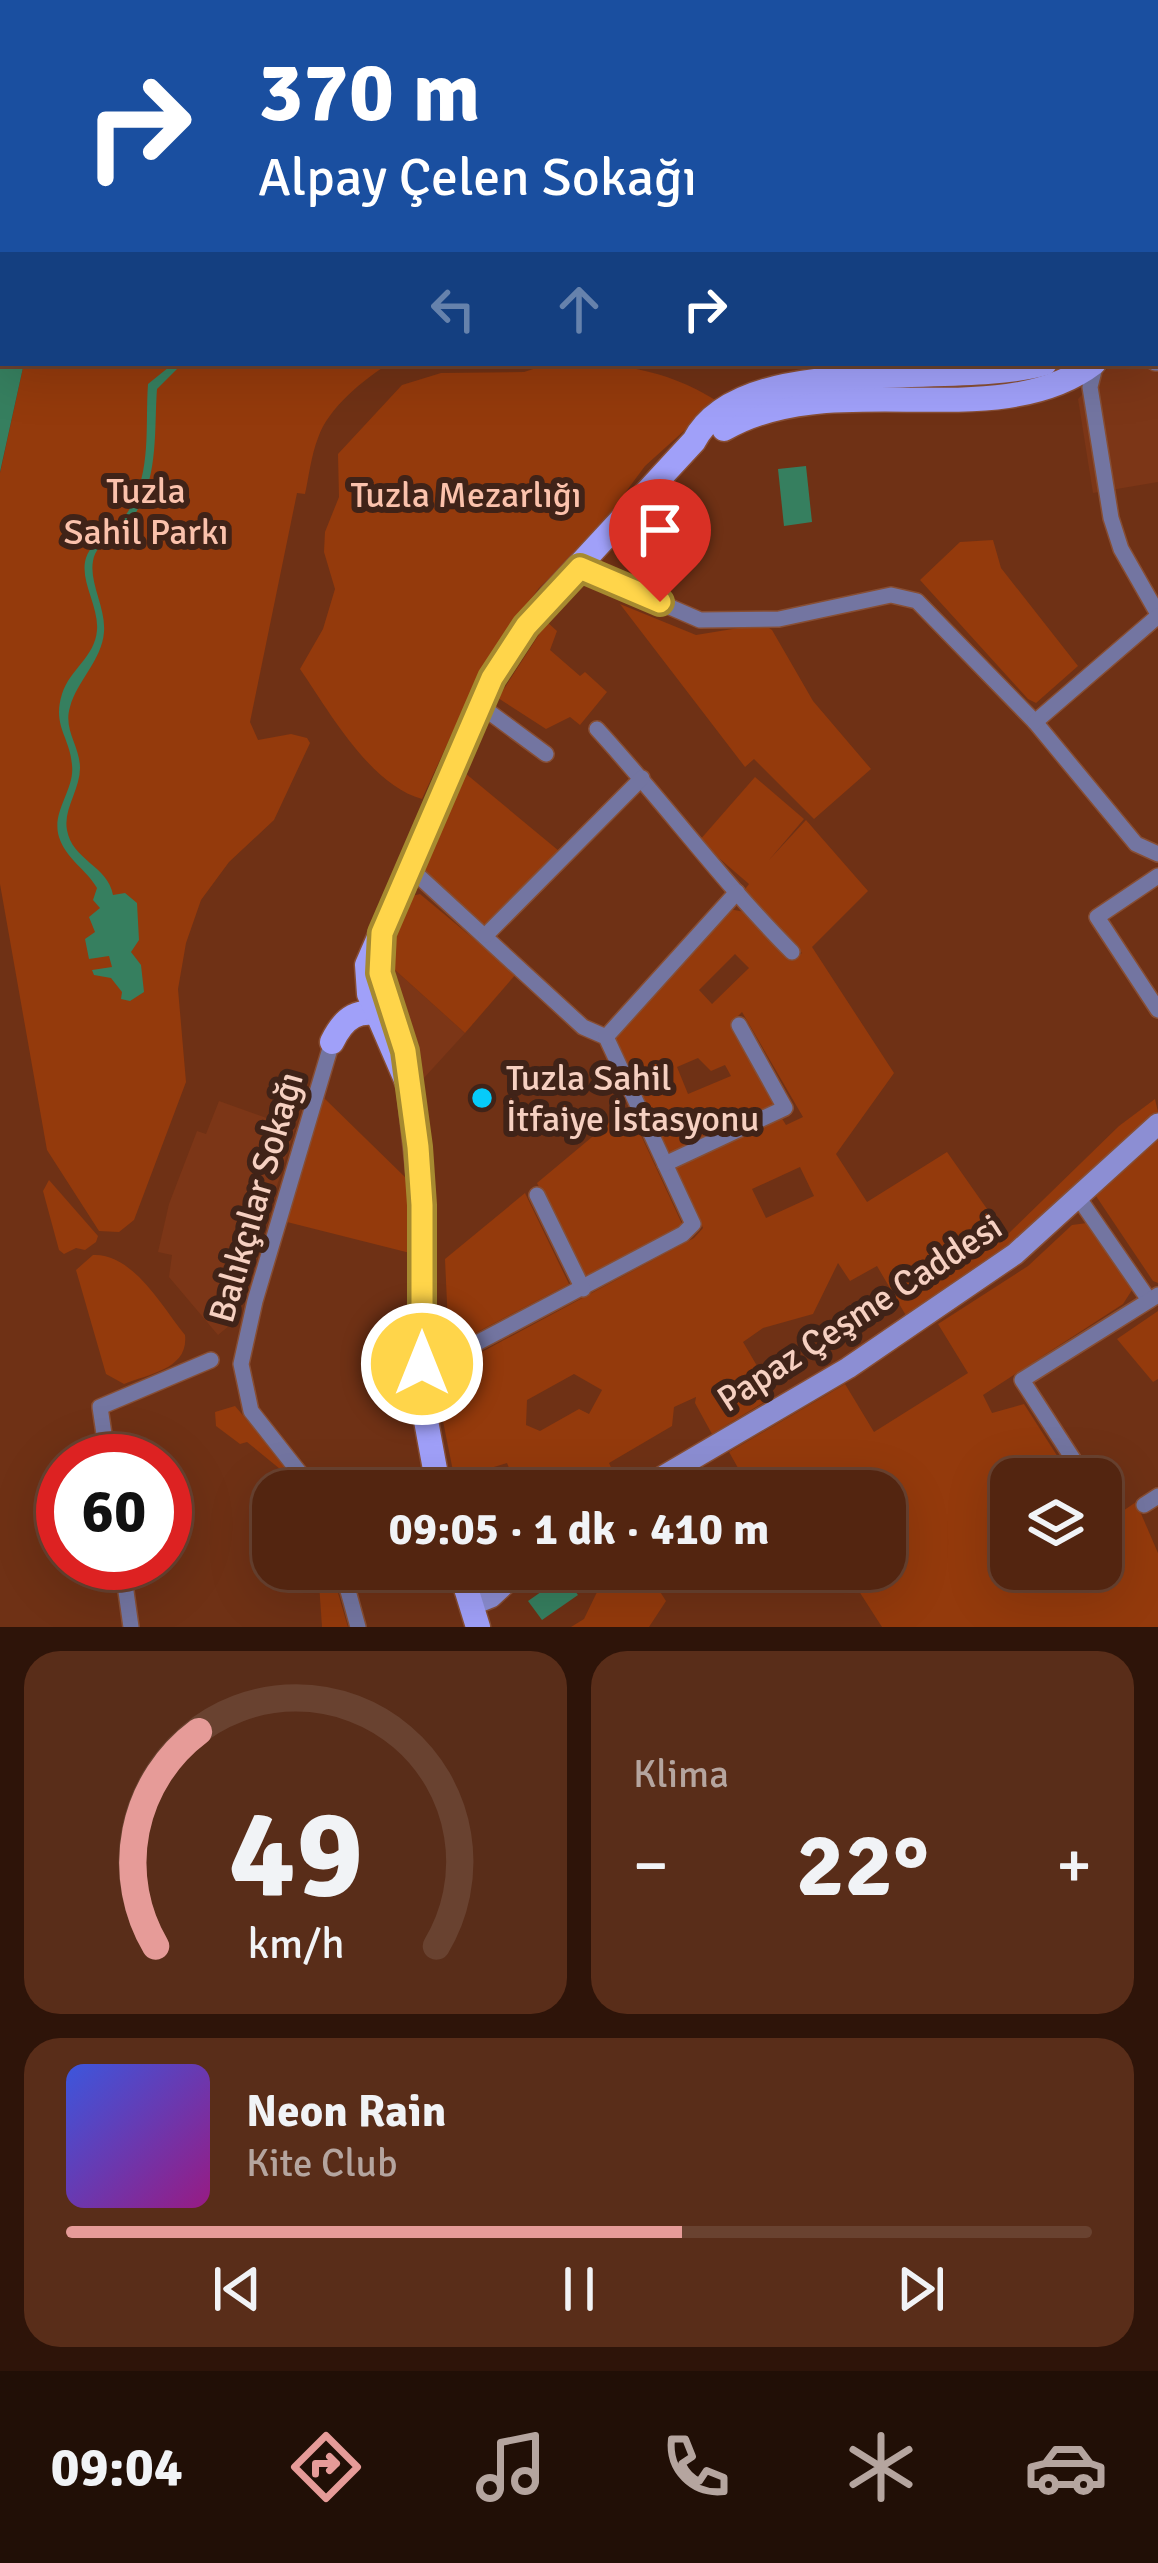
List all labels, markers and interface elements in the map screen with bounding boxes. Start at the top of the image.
text: 370 m [258,41,480,145]
icon: right [60,48,216,204]
text: Alpay Çelen Sokağı [258,144,697,211]
icon: left [420,276,486,342]
icon: ahead [546,276,612,342]
icon: right [672,276,738,342]
park label: Tuzla Sahil Parkı [64,469,228,555]
park label: Tuzla Mezarlığı [351,473,581,518]
pin [609,479,711,602]
icon: arrive [627,497,693,563]
place label: Tuzla Sahil İtfaiye İstasyonu [506,1056,759,1142]
street label: Balıkçılar Sokağı [199,1067,314,1328]
marker: Tuzla Sahil İtfaiye İstasyonu [469,1085,495,1111]
street label: Papaz Çeşme Caddesi [709,1204,1011,1422]
position arrow [359,1301,485,1427]
speed limit sign: 60 [36,1434,192,1590]
map controls [990,1458,1122,1590]
button: layers [990,1458,1122,1590]
text: 09:05 · 1 dk · 410 m [389,1502,769,1557]
text: Klima [633,1750,729,1798]
text: 49 [228,1778,363,1931]
text: 22° [796,1810,929,1921]
text: − [633,1825,669,1906]
text: + [1056,1825,1092,1906]
text: km/h [247,1917,344,1970]
text: Neon Rain [246,2084,446,2139]
text: Kite Club [246,2139,397,2187]
icon: previous [204,2256,270,2322]
icon: pause [546,2256,612,2322]
icon: next [888,2256,954,2322]
icon: directions [284,2425,368,2509]
icon: music [469,2425,553,2509]
icon: phone [654,2425,738,2509]
icon: climate [839,2425,923,2509]
icon: car [1024,2425,1108,2509]
text: 09:04 [50,2434,183,2501]

